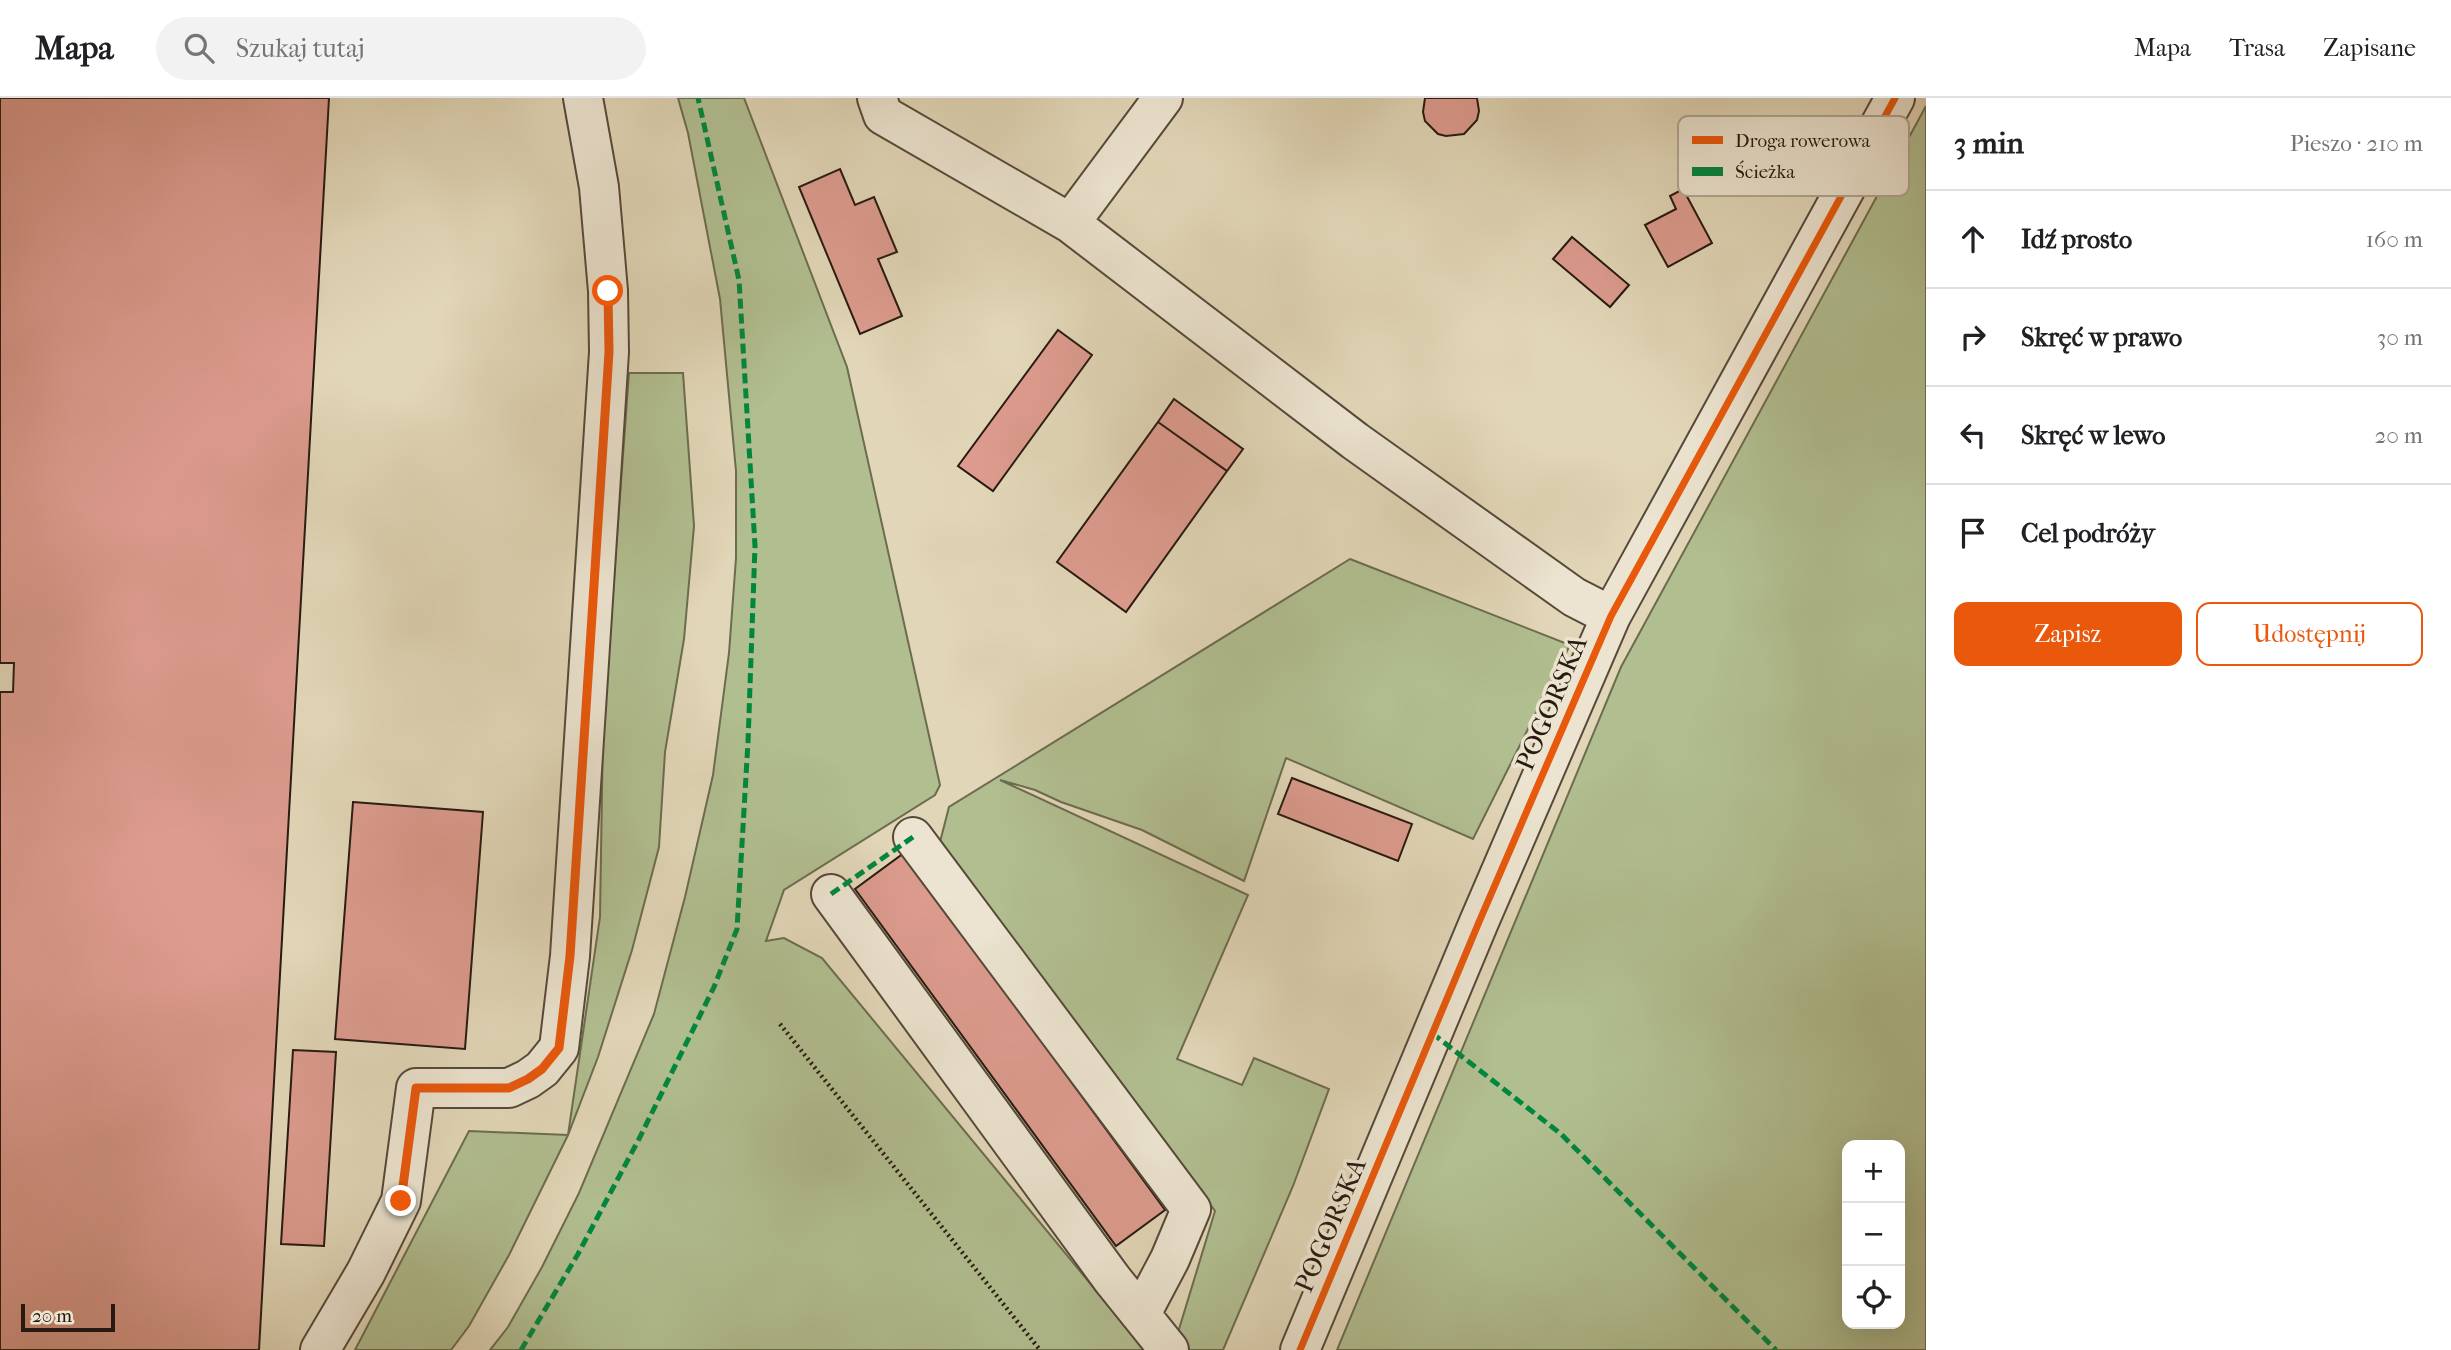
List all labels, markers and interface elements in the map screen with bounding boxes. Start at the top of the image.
search box [156,17,646,80]
text: Mapa [35,29,114,68]
icon: search [180,29,218,67]
text: Szukaj tutaj [236,33,365,64]
text: Mapa [2134,34,2191,62]
text: Trasa [2229,34,2285,62]
text: Zapisane [2323,34,2416,62]
legend [1678,116,1909,196]
text: 3 min [1954,126,2024,161]
text: Droga rowerowa [1735,130,1871,152]
text: Pieszo · 210 m [2290,130,2423,157]
text: Ścieżka [1735,160,1795,183]
icon: ahead [1954,220,1992,258]
text: Idź prosto [2021,224,2132,255]
text: 160 m [2366,226,2423,253]
route start [592,275,623,306]
icon: right [1954,318,1992,356]
text: Skręć w prawo [2021,322,2182,353]
text: 30 m [2377,324,2423,351]
icon: left [1954,416,1992,454]
text: Skręć w lewo [2021,420,2165,451]
text: 20 m [2374,422,2423,449]
icon: arrive [1954,514,1992,552]
text: Cel podróży [2021,518,2155,549]
button: Zapisz [1954,602,2182,666]
button: Udostępnij [2196,602,2423,666]
street label: POGORSKA [1509,630,1594,775]
map controls [1842,1140,1905,1329]
button: + [1842,1140,1905,1203]
street label: POGORSKA [1288,1152,1373,1297]
route end [385,1185,416,1216]
button: − [1842,1203,1905,1266]
button: locate [1842,1266,1905,1329]
scale bar [21,1301,116,1333]
text: 20 m [32,1305,72,1327]

